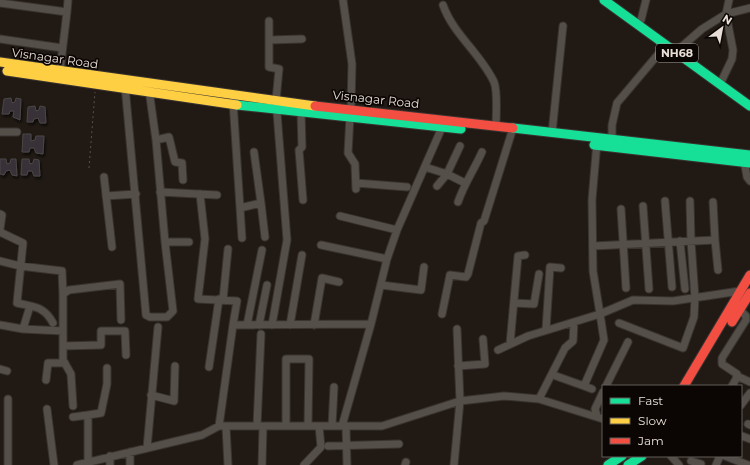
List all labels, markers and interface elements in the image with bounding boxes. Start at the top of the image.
north arrow [702,8,742,48]
text: N [720,11,735,28]
road number: NH68 [656,44,698,62]
street label: Visnagar Road [11,45,99,71]
street label: Visnagar Road [332,87,420,111]
legend [602,385,742,457]
text: Fast [638,393,663,408]
text: Slow [638,413,667,428]
text: Jam [637,433,664,448]

